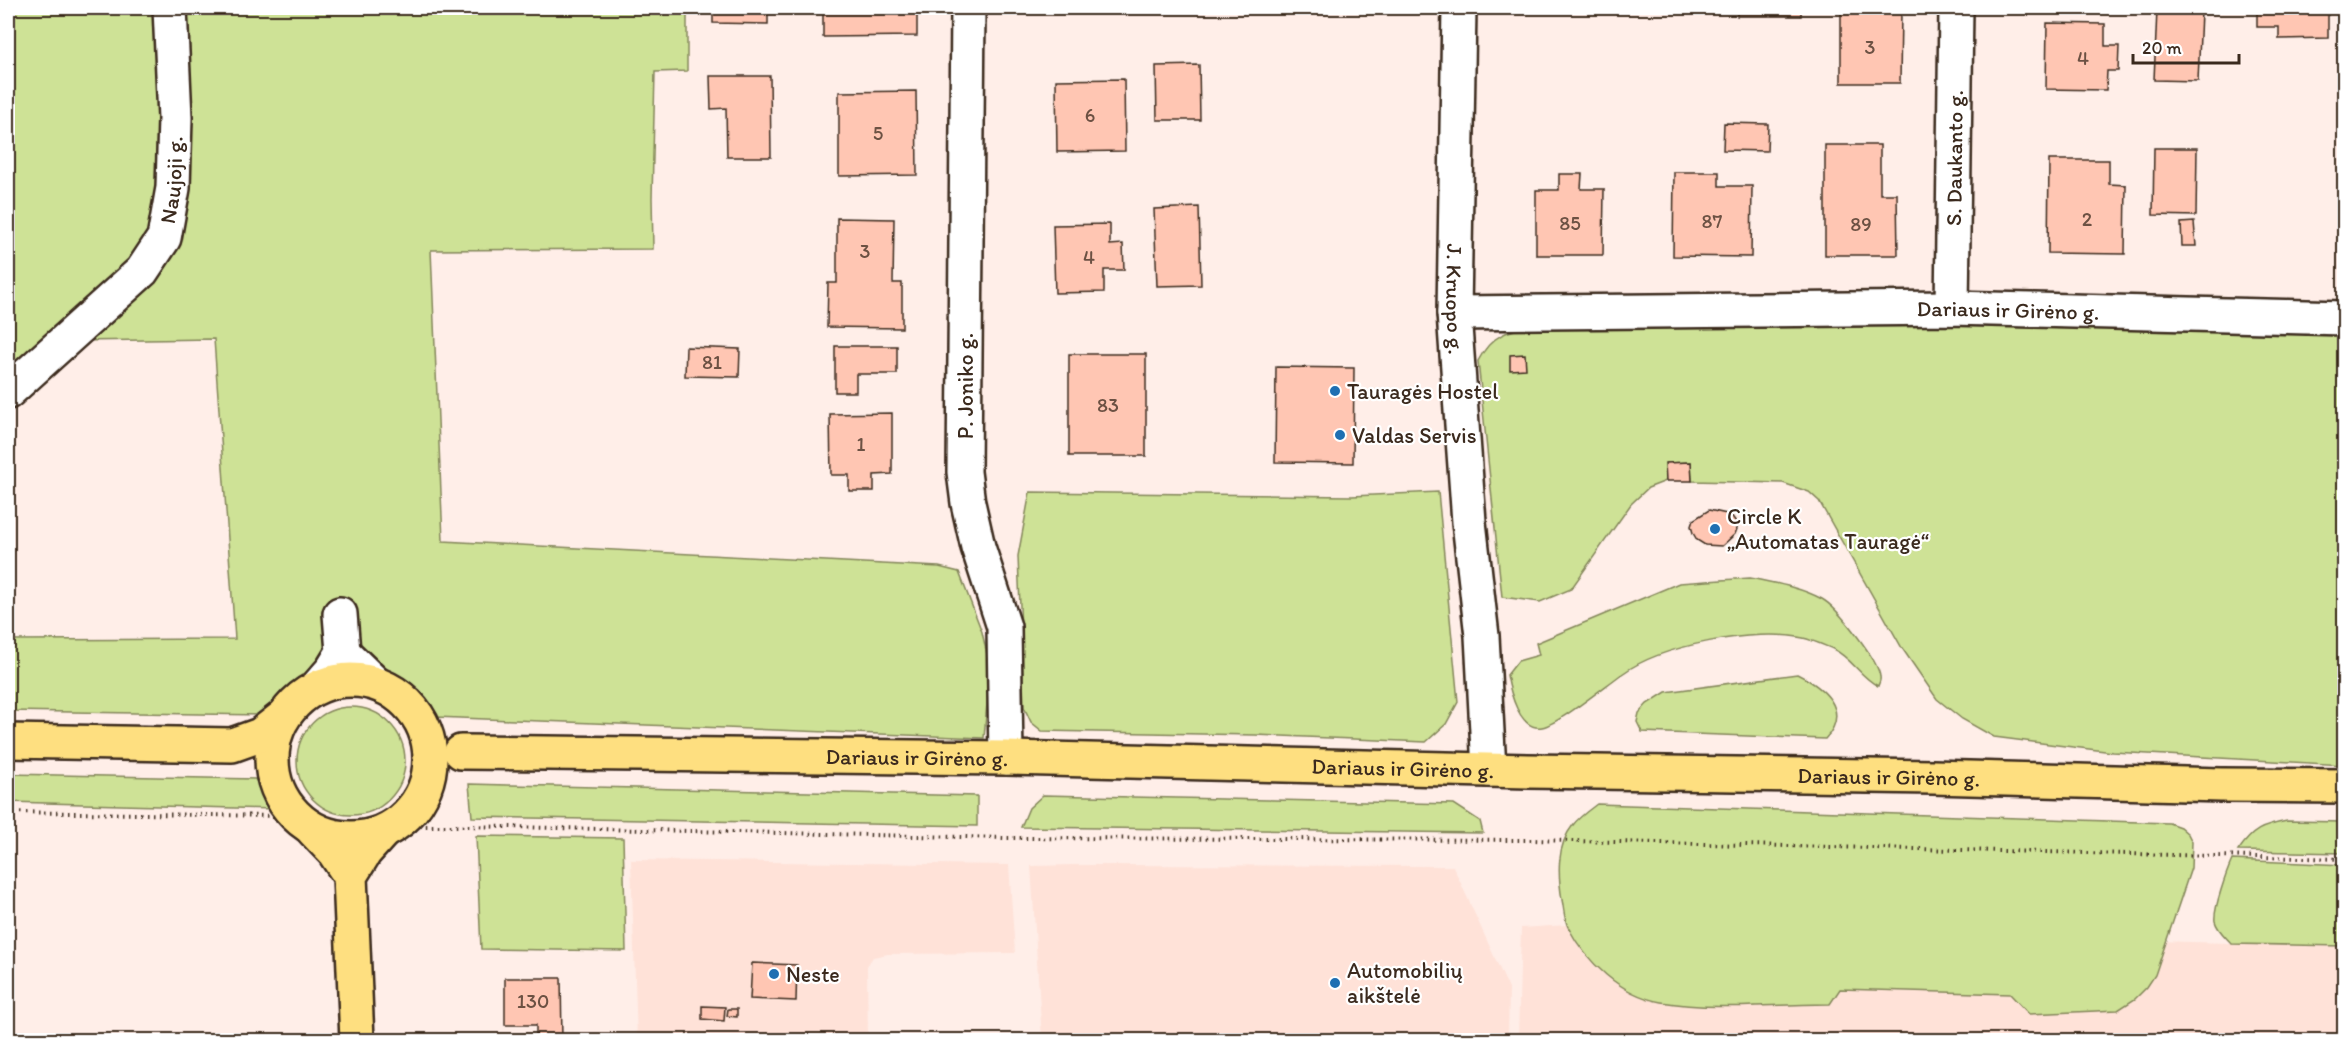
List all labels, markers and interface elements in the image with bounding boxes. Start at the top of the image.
scale bar [2133,27,2240,65]
house number: 3 [1865,35,1876,59]
text: 20 m [2142,37,2182,59]
house number: 4 [2077,46,2089,70]
street label: S. Daukanto g. [1940,90,1969,226]
house number: 6 [1085,103,1095,127]
house number: 5 [873,121,883,145]
street label: Naujoji g. [154,136,188,226]
house number: 2 [2082,207,2093,231]
house number: 87 [1702,209,1723,233]
house number: 85 [1559,211,1581,235]
house number: 89 [1850,212,1872,236]
house number: 3 [860,239,871,263]
street label: J. Kruopo g. [1440,243,1470,355]
house number: 4 [1083,245,1095,269]
street label: Dariaus ir Girėno g. [1916,295,2100,326]
street label: P. Joniko g. [952,333,979,439]
house number: 81 [702,350,722,374]
place label: Tauragės Hostel [1347,378,1499,405]
marker: Tauragės Hostel [1328,384,1342,398]
house number: 83 [1097,393,1119,417]
place label: Valdas Servis [1352,422,1477,449]
marker: Valdas Servis [1333,428,1347,442]
house number: 1 [856,432,866,456]
place label: Circle K „Automatas Tauragė“ [1727,503,1929,555]
marker: Circle K „Automatas Tauragė“ [1708,522,1722,536]
street label: Dariaus ir Girėno g. [825,743,1009,772]
street label: Dariaus ir Girėno g. [1311,753,1495,784]
street label: Dariaus ir Girėno g. [1797,762,1980,792]
place label: Automobilių aikštelė [1347,957,1463,1009]
place label: Neste [786,961,840,988]
marker: Neste [767,967,781,981]
marker: Automobilių aikštelė [1328,976,1342,990]
house number: 130 [517,989,549,1013]

